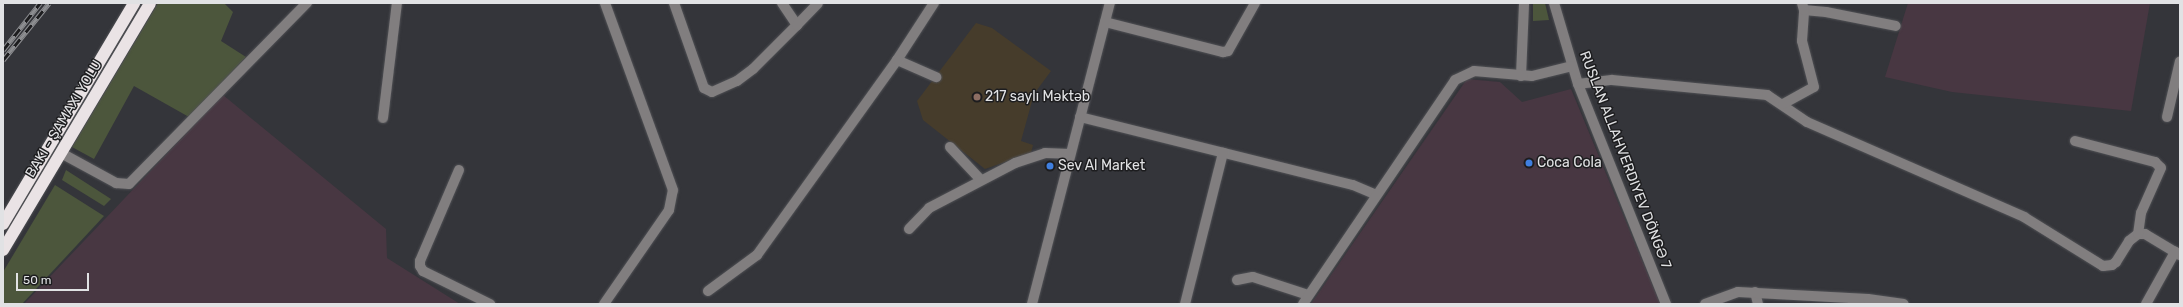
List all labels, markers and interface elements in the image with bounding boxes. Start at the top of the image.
street label: RUSLAN ALLAHVERDIYEV DÖNGƏ 7 [1575,48,1675,272]
street label: BAKI - ŞAMAXI YOLU [22,57,106,181]
place label: 217 saylı Məktəb [985,89,1090,105]
marker: 217 saylı Məktəb [972,92,982,102]
place label: Coca Cola [1537,155,1602,171]
place label: Sev Al Market [1058,158,1146,174]
marker: Coca Cola [1524,158,1534,168]
marker: Sev Al Market [1045,161,1055,171]
scale bar [18,265,91,291]
text: 50 m [23,273,51,287]

